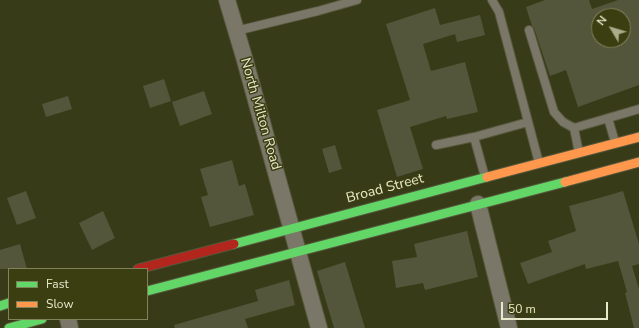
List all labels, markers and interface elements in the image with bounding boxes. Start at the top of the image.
north arrow [591,8,631,48]
text: N [593,13,610,29]
street label: North Milton Road [236,56,284,172]
street label: Broad Street [344,171,426,207]
legend [8,268,148,320]
text: Fast [46,276,69,292]
scale bar [503,294,610,320]
text: Slow [46,296,74,312]
text: 50 m [508,301,536,317]

